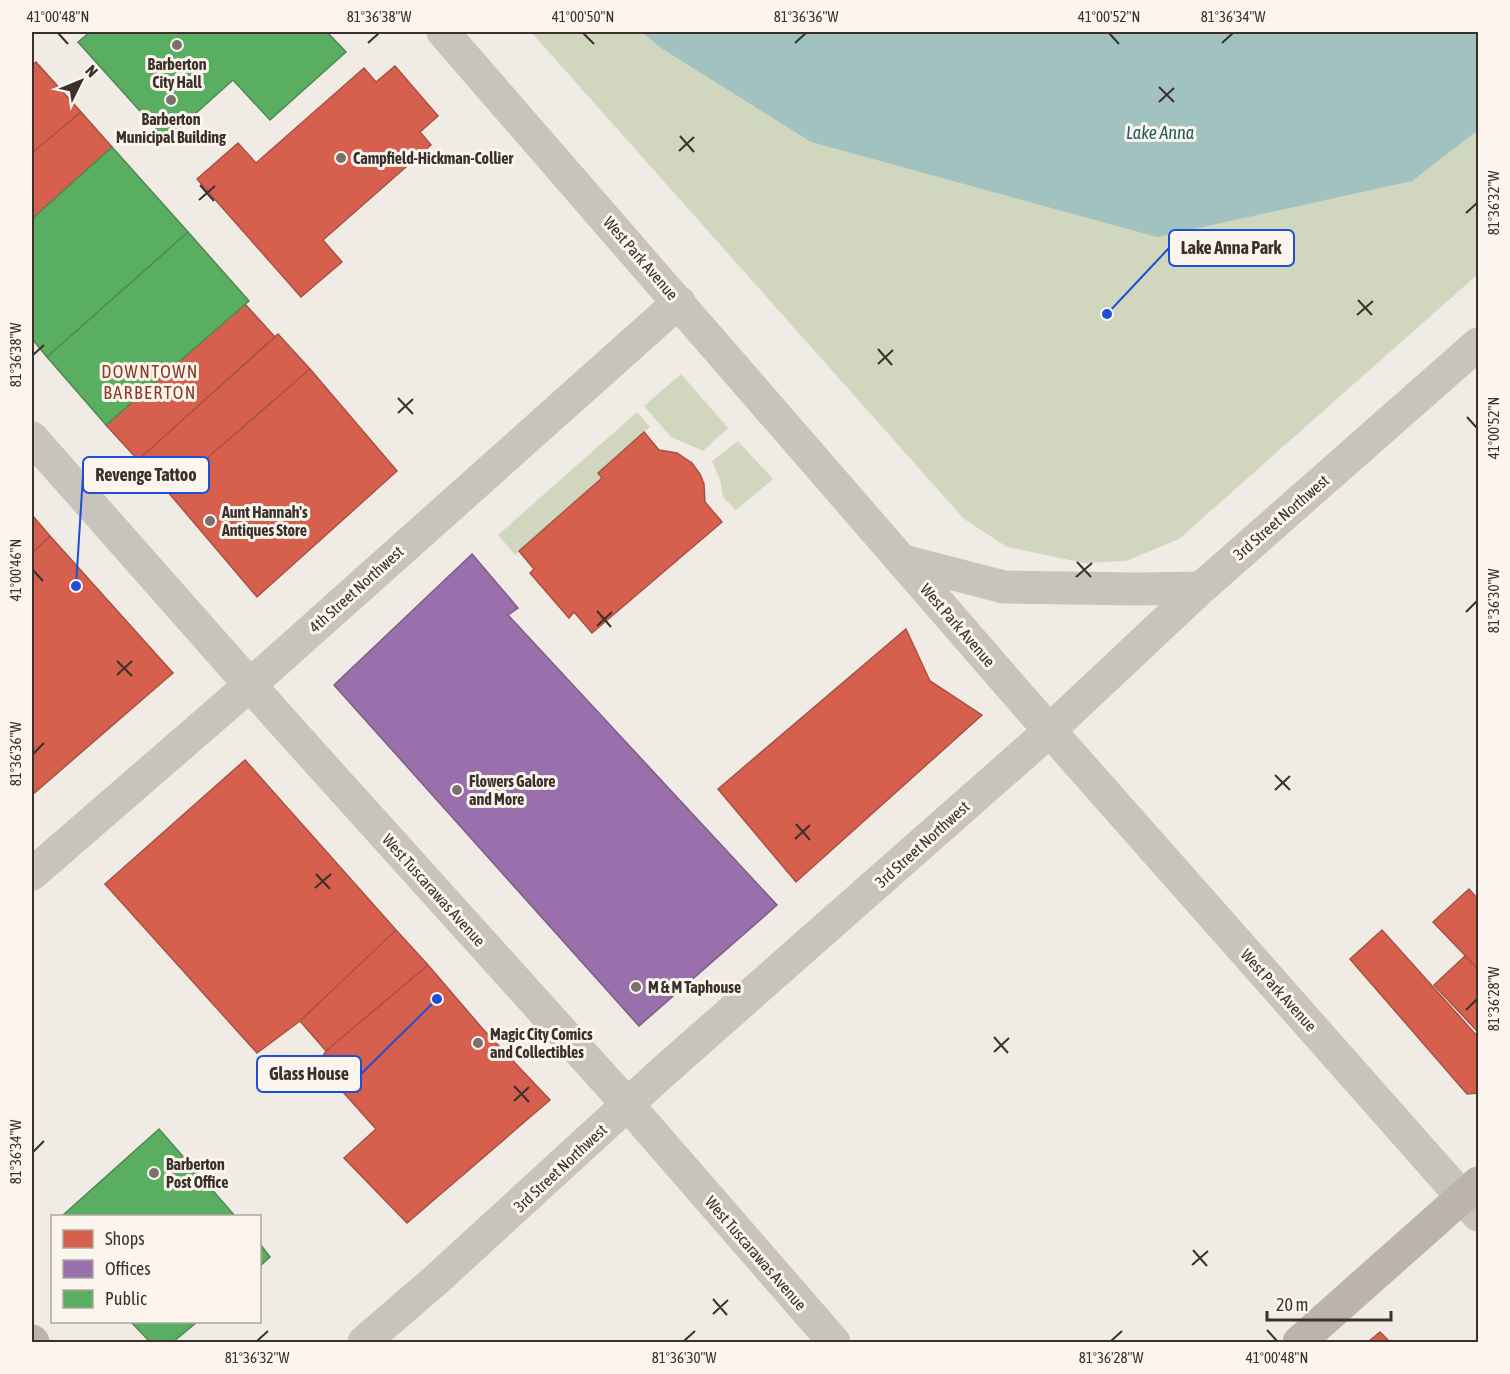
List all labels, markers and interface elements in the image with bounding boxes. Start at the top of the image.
text: 41°00'48"N [27,8,89,25]
text: 81°36'38"W [347,8,411,25]
text: 41°00'50"N [552,8,614,25]
text: 81°36'36"W [774,8,838,25]
text: 41°00'52"N [1078,8,1140,25]
text: 81°36'34"W [1201,8,1265,25]
marker: Barberton City Hall [170,38,184,52]
north arrow [51,51,111,111]
place label: Barberton City Hall [148,55,207,91]
text: N [82,61,102,80]
marker: Barberton Municipal Building [164,93,178,107]
place label: Barberton Municipal Building [116,110,226,146]
water label: Lake Anna [1126,122,1195,143]
place label: Campfield-Hickman-Collier [353,149,514,167]
marker: Campfield-Hickman-Collier [334,151,348,165]
text: 81°36'32"W [1485,171,1502,235]
street label: West Park Avenue [600,213,682,303]
callout: Lake Anna Park [1169,230,1294,266]
text: Lake Anna Park [1181,237,1282,258]
text: 81°36'38"W [7,323,24,387]
district label: DOWNTOWN BARBERTON [101,361,199,403]
text: 41°00'52"N [1485,397,1502,459]
callout: Revenge Tattoo [83,457,209,493]
text: Revenge Tattoo [95,464,197,485]
street label: 3rd Street Northwest [1230,471,1333,563]
place label: Aunt Hannah's Antiques Store [221,503,308,539]
marker: Aunt Hannah's Antiques Store [203,514,217,528]
text: 41°00'46"N [7,539,24,601]
street label: 4th Street Northwest [305,542,407,636]
text: 81°36'30"W [1485,569,1502,633]
street label: West Park Avenue [917,580,999,670]
text: 81°36'36"W [7,722,24,786]
place label: Flowers Galore and More [469,772,556,808]
marker: Flowers Galore and More [450,783,464,797]
street label: 3rd Street Northwest [871,797,973,891]
street label: West Tuscarawas Avenue [379,830,489,950]
street label: West Park Avenue [1238,945,1320,1035]
text: 81°36'28"W [1485,967,1502,1031]
place label: M & M Taphouse [648,978,741,996]
marker: M & M Taphouse [629,980,643,994]
place label: Magic City Comics and Collectibles [490,1025,593,1061]
marker: Magic City Comics and Collectibles [471,1036,485,1050]
callout: Glass House [257,1056,361,1092]
text: Glass House [269,1063,349,1084]
text: 81°36'34"W [7,1120,24,1184]
street label: 3rd Street Northwest [510,1120,610,1216]
place label: Barberton Post Office [166,1155,229,1191]
marker: Barberton Post Office [147,1166,161,1180]
street label: West Tuscarawas Avenue [702,1193,810,1313]
legend [51,1215,261,1323]
text: Shops [105,1228,145,1249]
text: Offices [105,1258,151,1279]
scale bar [1267,1284,1392,1322]
text: Public [105,1288,147,1309]
text: 20 m [1276,1294,1308,1315]
text: 81°36'32"W [225,1349,289,1366]
text: 81°36'30"W [652,1349,716,1366]
text: 81°36'28"W [1079,1349,1143,1366]
text: 41°00'48"N [1246,1349,1308,1366]

